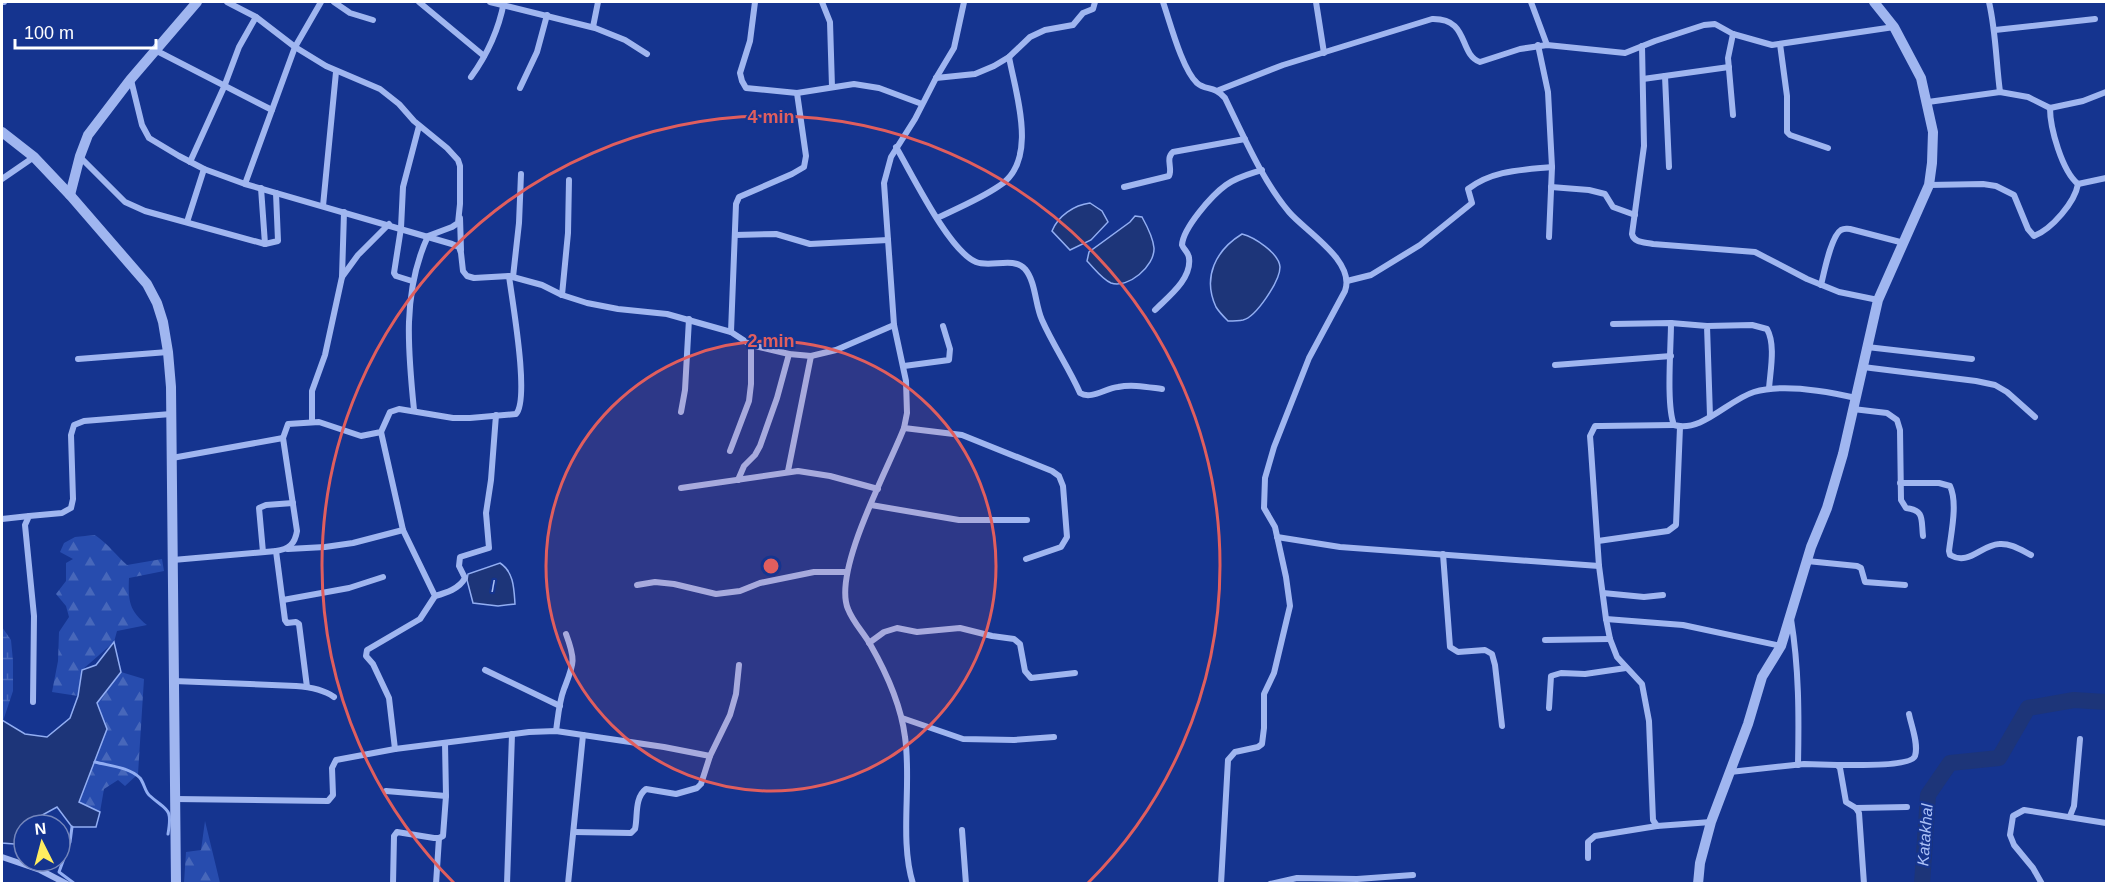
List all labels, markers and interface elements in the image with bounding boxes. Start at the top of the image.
scale bar [15,12,156,50]
text: 100 m [24,23,74,43]
text: 4 min [747,107,795,127]
text: 2 min [747,331,795,351]
centre of rings [761,556,781,576]
water label: I [491,578,496,595]
water label: Katakhal [1914,803,1936,867]
north arrow [12,813,72,873]
text: N [34,820,47,838]

